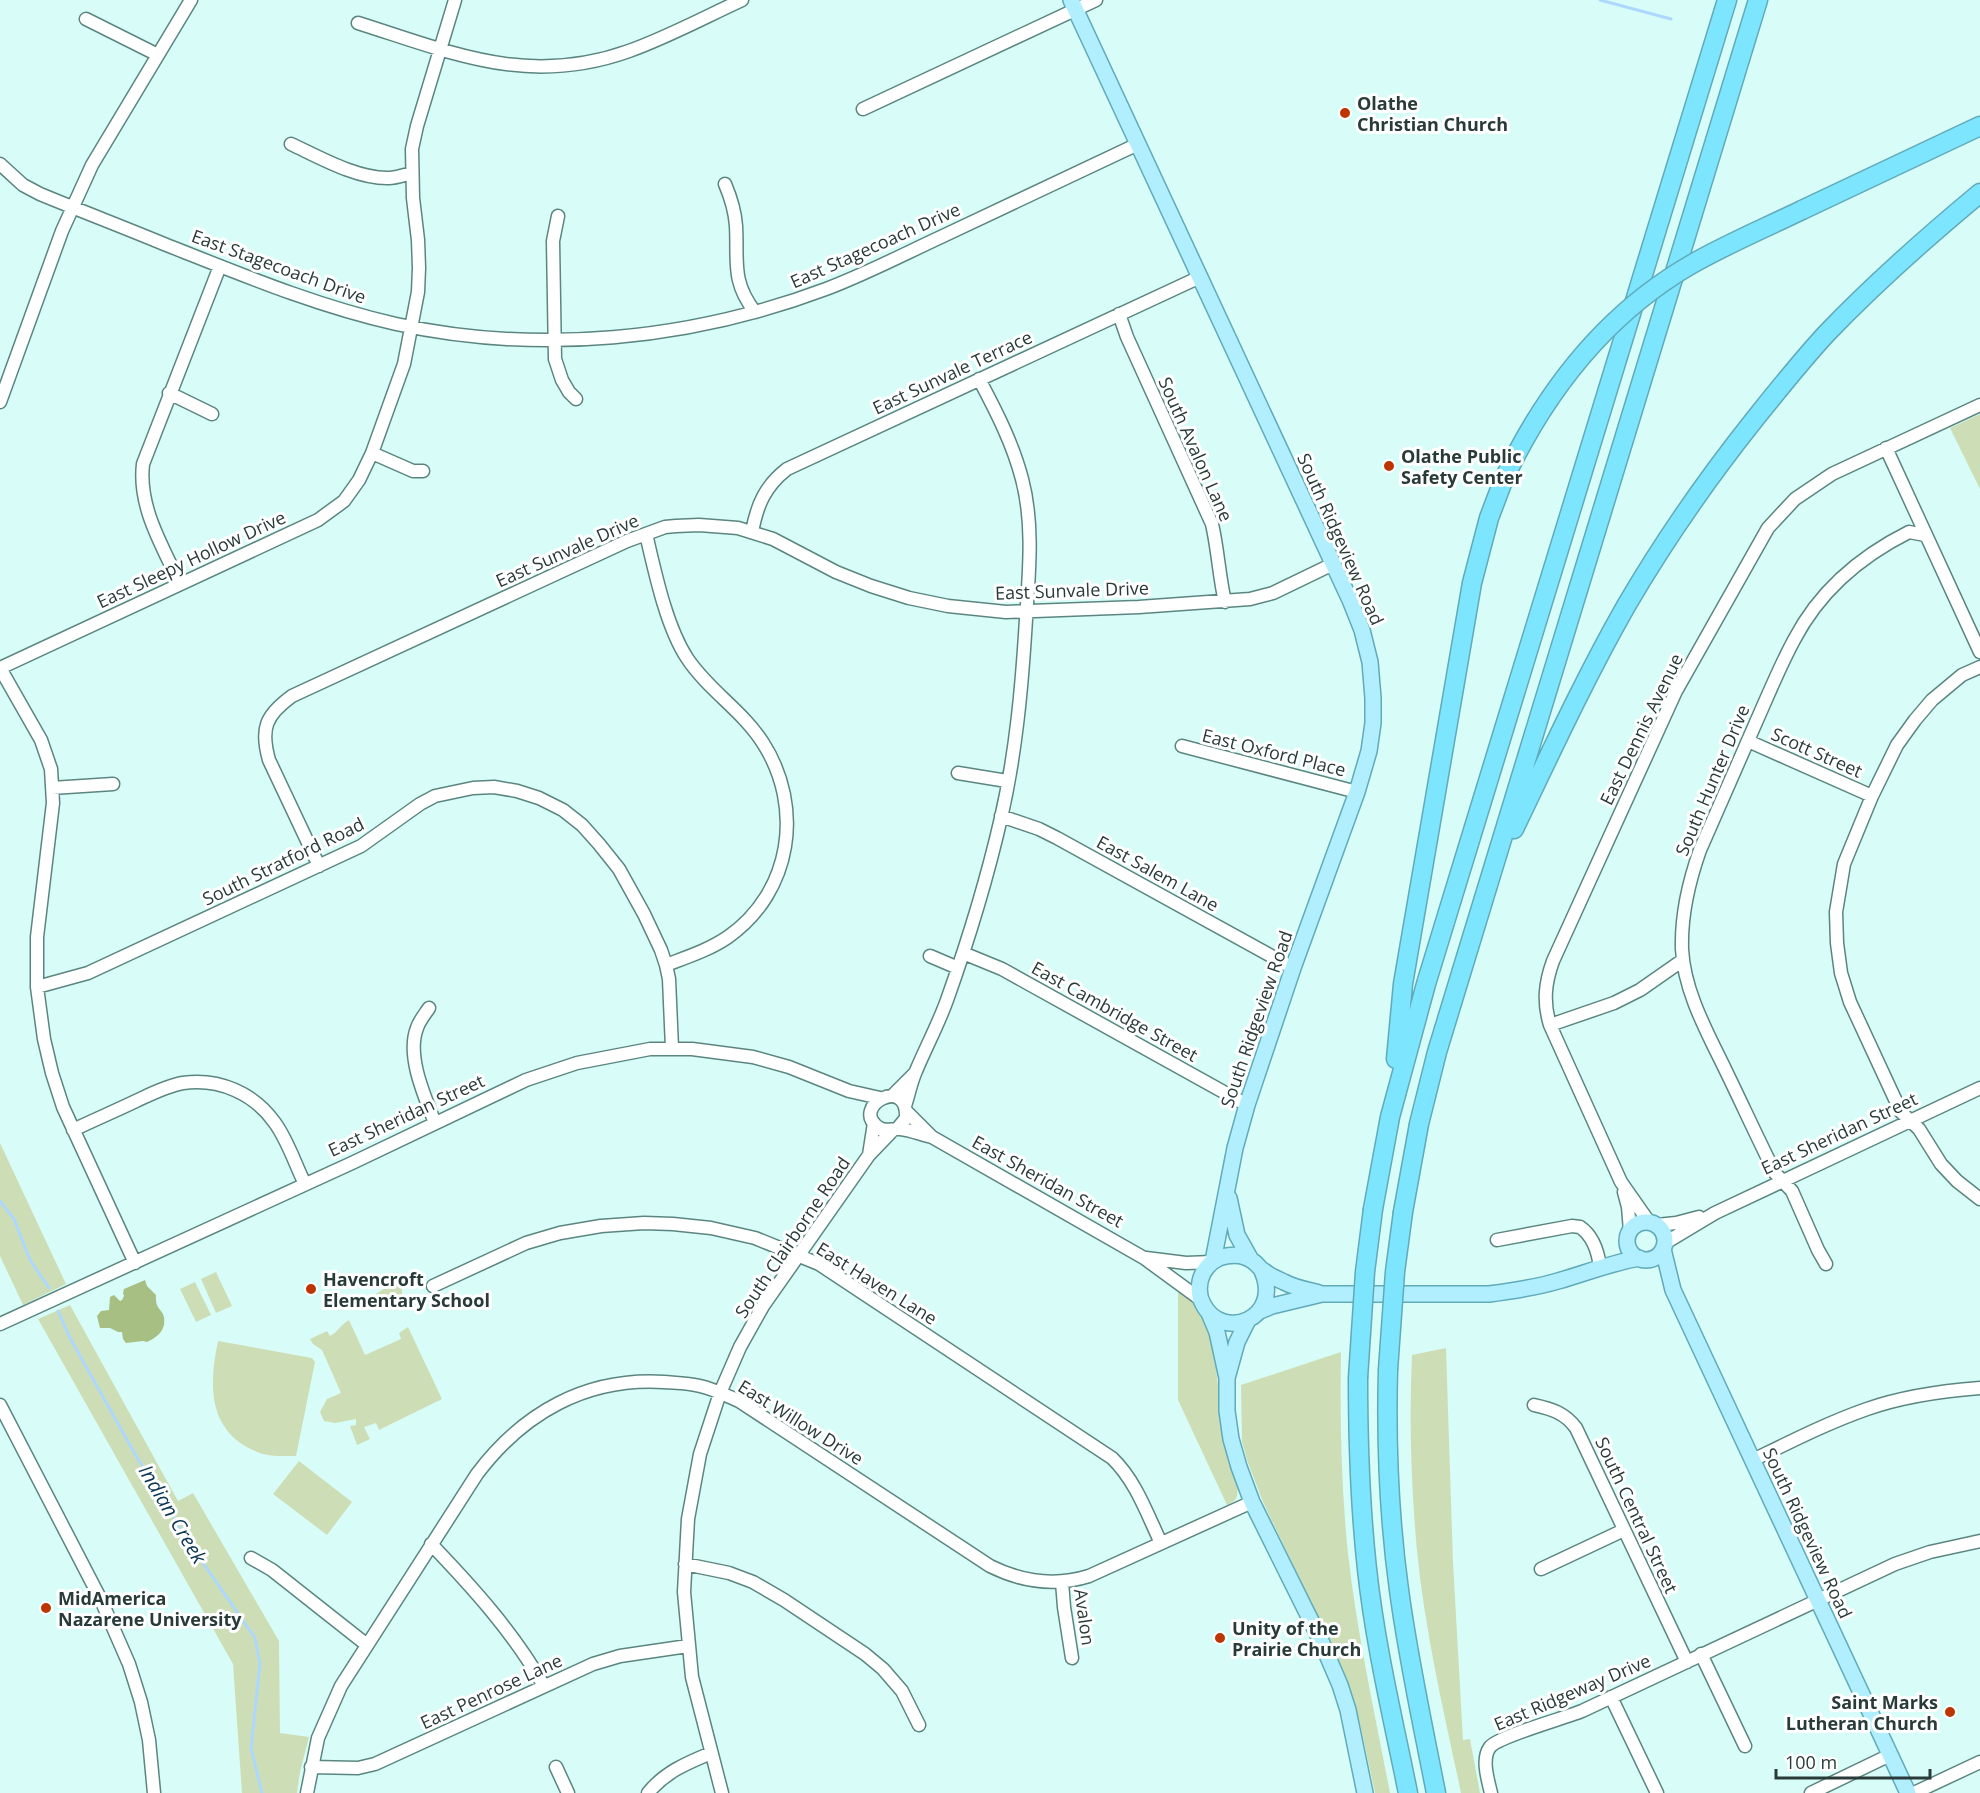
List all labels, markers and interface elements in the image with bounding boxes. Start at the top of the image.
place label: Olathe Christian Church [1357,91,1508,136]
marker: Olathe Christian Church [1338,106,1352,120]
street label: East Stagecoach Drive [786,197,964,293]
street label: East Stagecoach Drive [189,223,369,309]
street label: East Sunvale Terrace [868,324,1036,420]
street label: South Avalon Lane [1153,373,1239,525]
place label: Olathe Public Safety Center [1401,444,1523,489]
street label: South Ridgeview Road [1292,449,1390,629]
marker: Olathe Public Safety Center [1382,459,1396,473]
street label: East Sleepy Hollow Drive [93,505,289,613]
street label: East Sunvale Drive [492,508,642,592]
street label: East Sunvale Drive [995,575,1149,605]
street label: East Dennis Avenue [1594,649,1688,809]
street label: South Hunter Drive [1669,701,1755,859]
street label: Scott Street [1768,721,1866,783]
street label: East Oxford Place [1200,723,1348,781]
street label: South Stratford Road [198,811,368,911]
street label: East Salem Lane [1093,830,1223,916]
street label: South Ridgeview Road [1214,927,1298,1111]
street label: East Cambridge Street [1028,955,1202,1067]
street label: East Sheridan Street [324,1068,488,1162]
street label: East Sheridan Street [1757,1086,1921,1180]
street label: East Sheridan Street [968,1129,1128,1233]
street label: South Clairborne Road [729,1152,855,1322]
street label: East Haven Lane [812,1236,942,1330]
place label: Havencroft Elementary School [323,1267,490,1312]
marker: Havencroft Elementary School [304,1282,318,1296]
street label: East Willow Drive [734,1374,868,1470]
street label: South Central Street [1590,1433,1684,1597]
street label: South Ridgeview Road [1758,1444,1858,1622]
water label: Indian Creek [133,1460,214,1570]
place label: MidAmerica Nazarene University [58,1586,242,1631]
street label: Avalon [1069,1587,1101,1647]
marker: MidAmerica Nazarene University [39,1601,53,1615]
place label: Unity of the Prairie Church [1232,1616,1361,1661]
marker: Unity of the Prairie Church [1213,1631,1227,1645]
street label: East Penrose Lane [416,1648,566,1734]
street label: East Ridgeway Drive [1490,1648,1654,1736]
place label: Saint Marks Lutheran Church [1786,1690,1938,1735]
marker: Saint Marks Lutheran Church [1943,1705,1957,1719]
scale bar [1776,1742,1930,1780]
text: 100 m [1785,1750,1837,1774]

